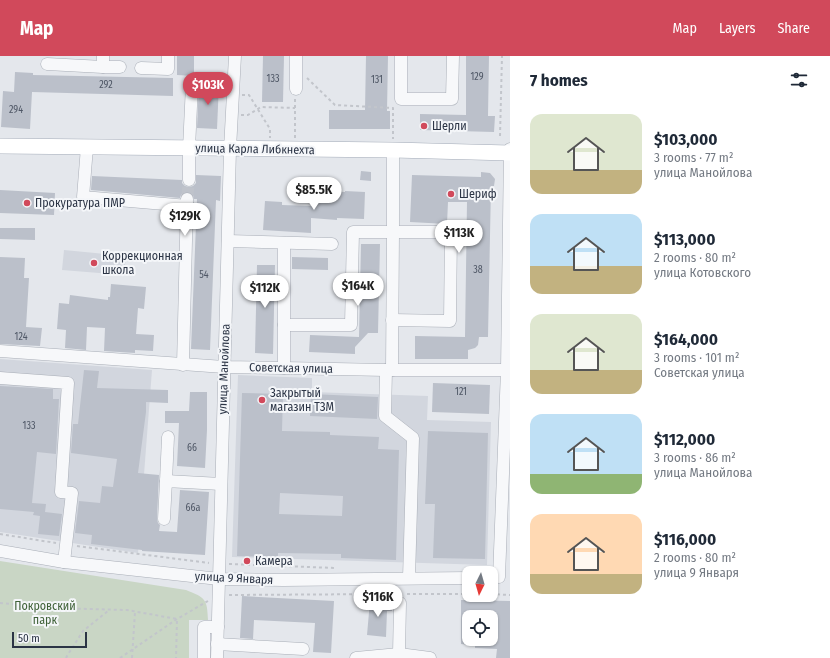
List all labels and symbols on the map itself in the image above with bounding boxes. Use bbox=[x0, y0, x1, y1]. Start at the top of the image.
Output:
house number: 129 bbox=[470, 71, 484, 83]
pin: $103K bbox=[180, 72, 236, 106]
house number: 133 bbox=[267, 73, 280, 85]
house number: 131 bbox=[371, 74, 383, 86]
house number: 292 bbox=[99, 79, 113, 91]
house number: 294 bbox=[9, 104, 23, 116]
place label: Шерли bbox=[432, 119, 467, 133]
marker: Шерли bbox=[419, 121, 429, 131]
street label: улица Карла Либкнехта bbox=[195, 141, 315, 157]
pin: $85.5K bbox=[281, 177, 347, 211]
place label: Шериф bbox=[459, 187, 497, 201]
marker: Шериф bbox=[446, 189, 456, 199]
place label: Прокуратура ПМР bbox=[35, 196, 125, 210]
marker: Прокуратура ПМР bbox=[22, 198, 32, 208]
pin: $129K bbox=[157, 203, 213, 237]
pin: $113K bbox=[431, 220, 487, 254]
place label: Коррекционная школа bbox=[102, 249, 183, 277]
marker: Коррекционная школа bbox=[89, 258, 99, 268]
house number: 38 bbox=[473, 264, 483, 276]
house number: 54 bbox=[199, 269, 209, 281]
pin: $164K bbox=[330, 273, 386, 307]
pin: $112K bbox=[237, 275, 293, 309]
street label: улица Манойлова bbox=[215, 323, 233, 415]
house number: 124 bbox=[15, 331, 28, 343]
street label: Советская улица bbox=[249, 360, 333, 376]
place label: Закрытый магазин ТЗМ bbox=[270, 386, 334, 414]
house number: 121 bbox=[455, 386, 467, 398]
marker: Закрытый магазин ТЗМ bbox=[257, 395, 267, 405]
house number: 133 bbox=[23, 420, 36, 432]
house number: 66 bbox=[187, 442, 197, 454]
house number: 66а bbox=[186, 502, 201, 514]
place label: Камера bbox=[255, 554, 293, 568]
marker: Камера bbox=[242, 556, 252, 566]
north arrow bbox=[462, 566, 498, 602]
street label: улица 9 Января bbox=[194, 569, 274, 587]
pin: $116K bbox=[350, 584, 406, 618]
park label: Покровский парк bbox=[14, 599, 76, 627]
scale bar bbox=[12, 630, 87, 649]

